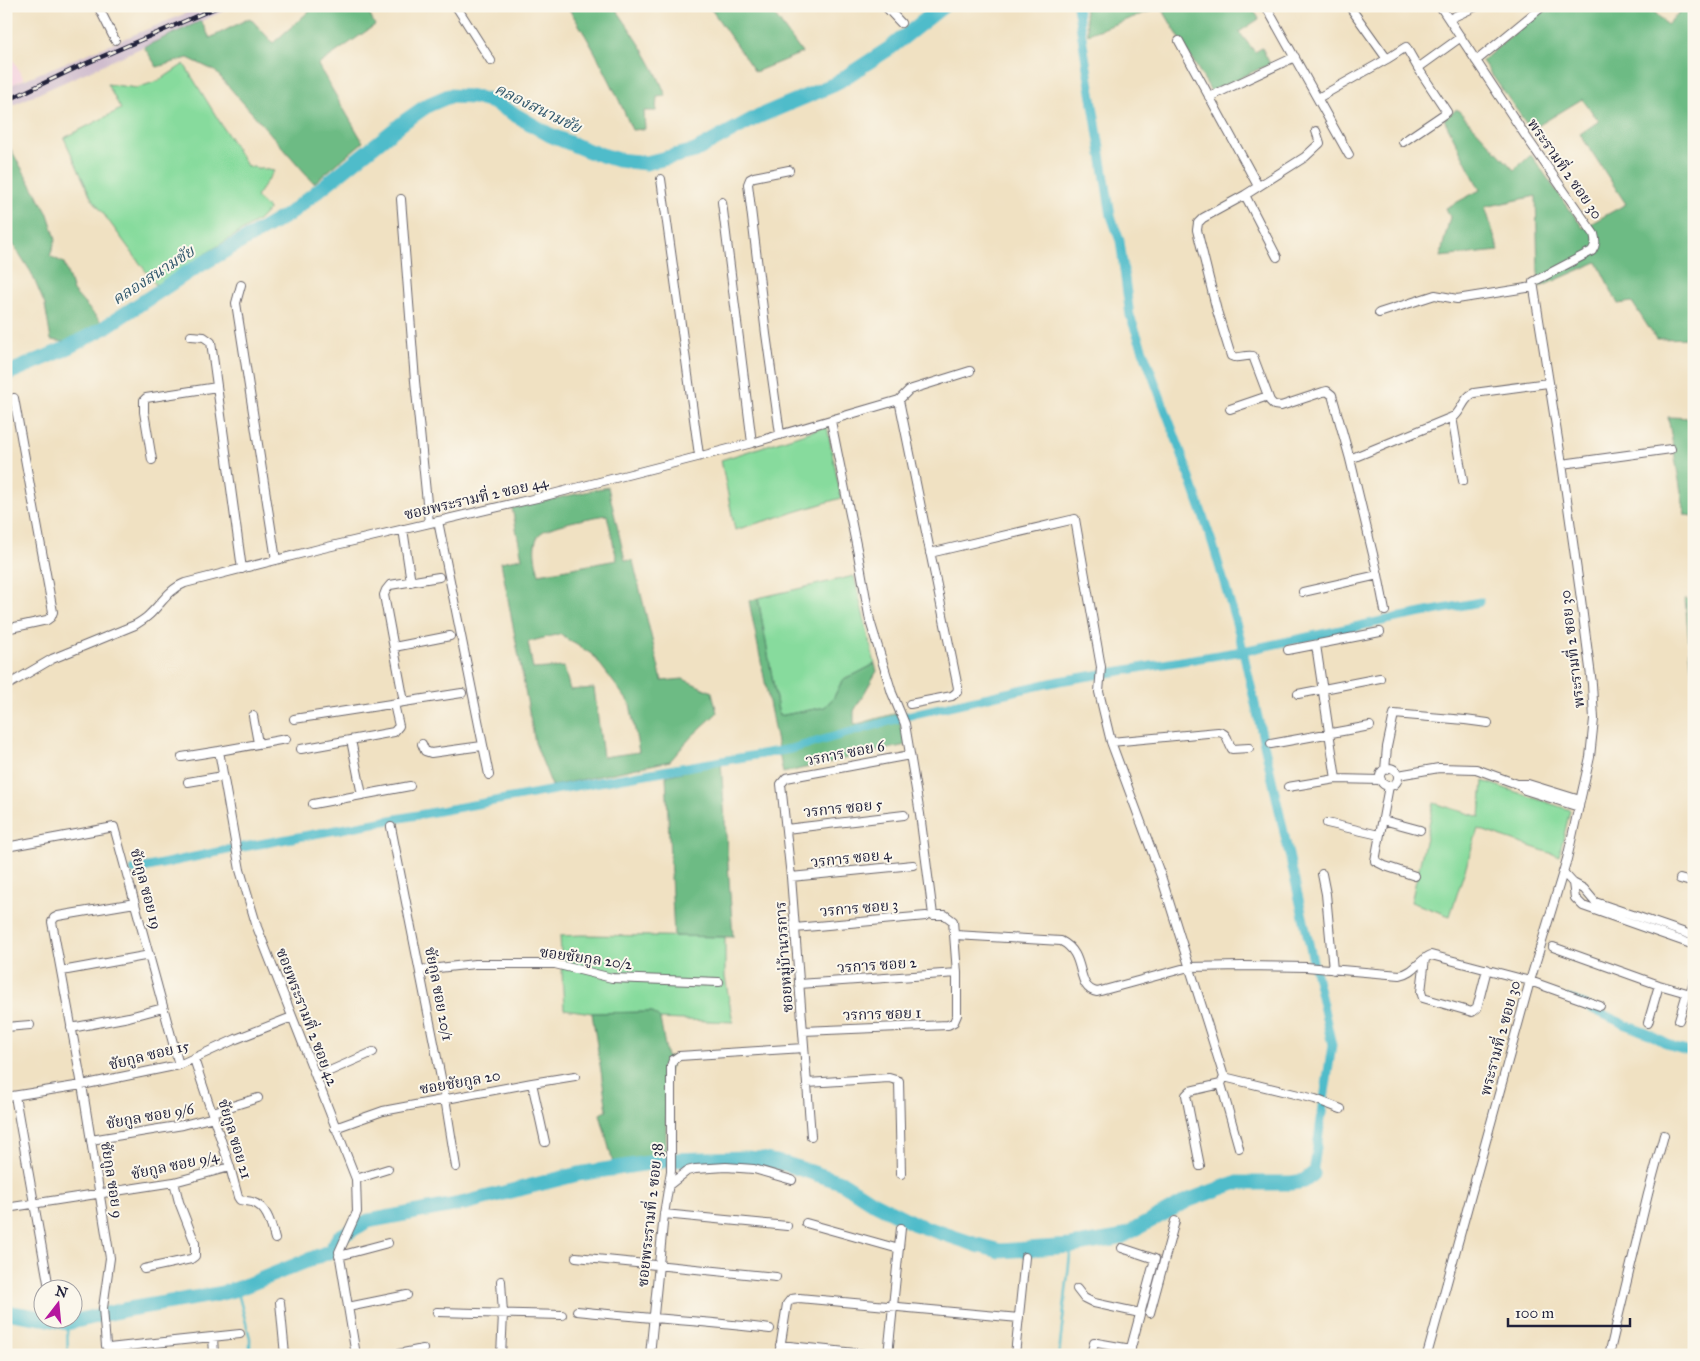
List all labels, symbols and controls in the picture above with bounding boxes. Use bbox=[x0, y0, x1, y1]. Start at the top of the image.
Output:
water label: คลองสนามชัย bbox=[492, 79, 586, 138]
street label: พระรามที่ 2 ซอย 30 bbox=[1524, 114, 1608, 223]
water label: คลองสนามชัย bbox=[108, 241, 199, 309]
street label: ซอยพระรามที่ 2 ซอย 44 bbox=[402, 471, 550, 523]
street label: พระรามที่ 2 ซอย 30 bbox=[1554, 589, 1588, 709]
street label: วรการ ซอย 6 bbox=[804, 736, 887, 769]
street label: วรการ ซอย 5 bbox=[803, 795, 883, 821]
street label: วรการ ซอย 4 bbox=[810, 845, 893, 871]
street label: ชัยกูล ซอย 19 bbox=[126, 847, 165, 932]
street label: วรการ ซอย 3 bbox=[819, 896, 899, 920]
street label: ซอยหมู่บ้านวรการ bbox=[771, 901, 798, 1013]
street label: ซอยชัยกูล 20/2 bbox=[538, 943, 634, 974]
street label: ซอยพระรามที่ 2 ซอย 42 bbox=[272, 945, 344, 1089]
street label: ชัยกูล ซอย 20/1 bbox=[420, 946, 457, 1043]
street label: วรการ ซอย 2 bbox=[837, 953, 918, 977]
street label: พระรามที่ 2 ซอย 30 bbox=[1474, 978, 1524, 1098]
street label: วรการ ซอย 1 bbox=[843, 1004, 922, 1024]
street label: ชัยกูล ซอย 15 bbox=[107, 1036, 191, 1075]
street label: ซอยชัยกูล 20 bbox=[418, 1066, 502, 1099]
street label: ชัยกูล ซอย 21 bbox=[213, 1097, 256, 1181]
street label: ชัยกูล ซอย 9/6 bbox=[105, 1099, 197, 1134]
street label: ชัยกูล ซอย 9 bbox=[96, 1141, 127, 1220]
street label: ซอยพระรามที่ 2 ซอย 38 bbox=[632, 1142, 667, 1288]
street label: ชัยกูล ซอย 9/4 bbox=[130, 1147, 221, 1184]
north arrow bbox=[32, 1278, 82, 1328]
text: N bbox=[53, 1282, 70, 1302]
scale bar bbox=[1508, 1296, 1630, 1328]
text: 100 m bbox=[1515, 1304, 1555, 1322]

